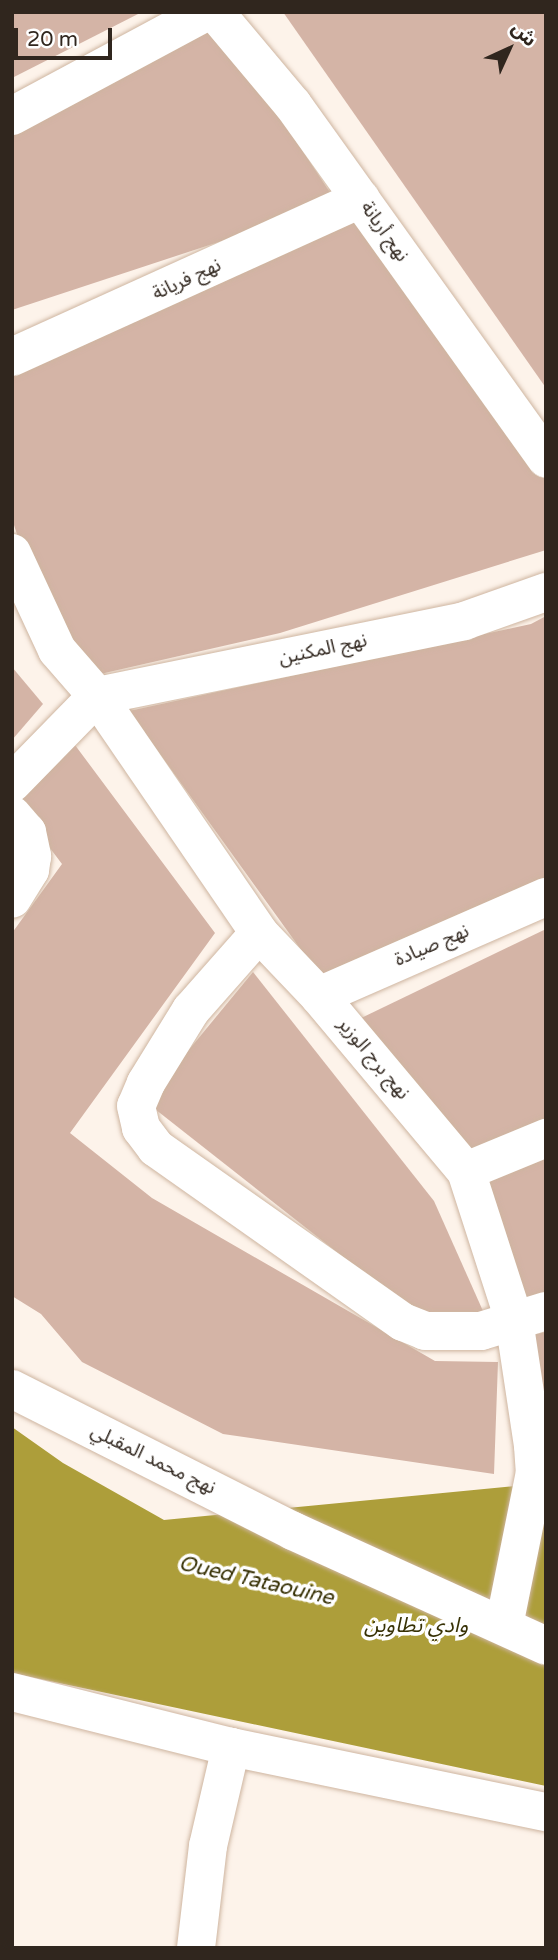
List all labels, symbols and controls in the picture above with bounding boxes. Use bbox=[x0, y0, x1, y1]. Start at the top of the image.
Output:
scale bar bbox=[18, 14, 116, 58]
north arrow bbox=[474, 14, 544, 84]
text: ش bbox=[507, 17, 541, 51]
text: 20 m bbox=[27, 27, 78, 52]
street label: نهج أريانة bbox=[355, 197, 413, 267]
street label: نهج فريانة bbox=[149, 254, 225, 306]
street label: نهج المكنين bbox=[277, 630, 369, 670]
street label: نهج صيادة bbox=[391, 920, 473, 972]
street label: نهج برج الوزير bbox=[332, 1013, 414, 1105]
street label: نهج محمد المقبلي bbox=[87, 1420, 219, 1500]
water label: Oued Tataouine bbox=[176, 1551, 336, 1611]
water label: وادي تطاوين bbox=[364, 1613, 468, 1639]

